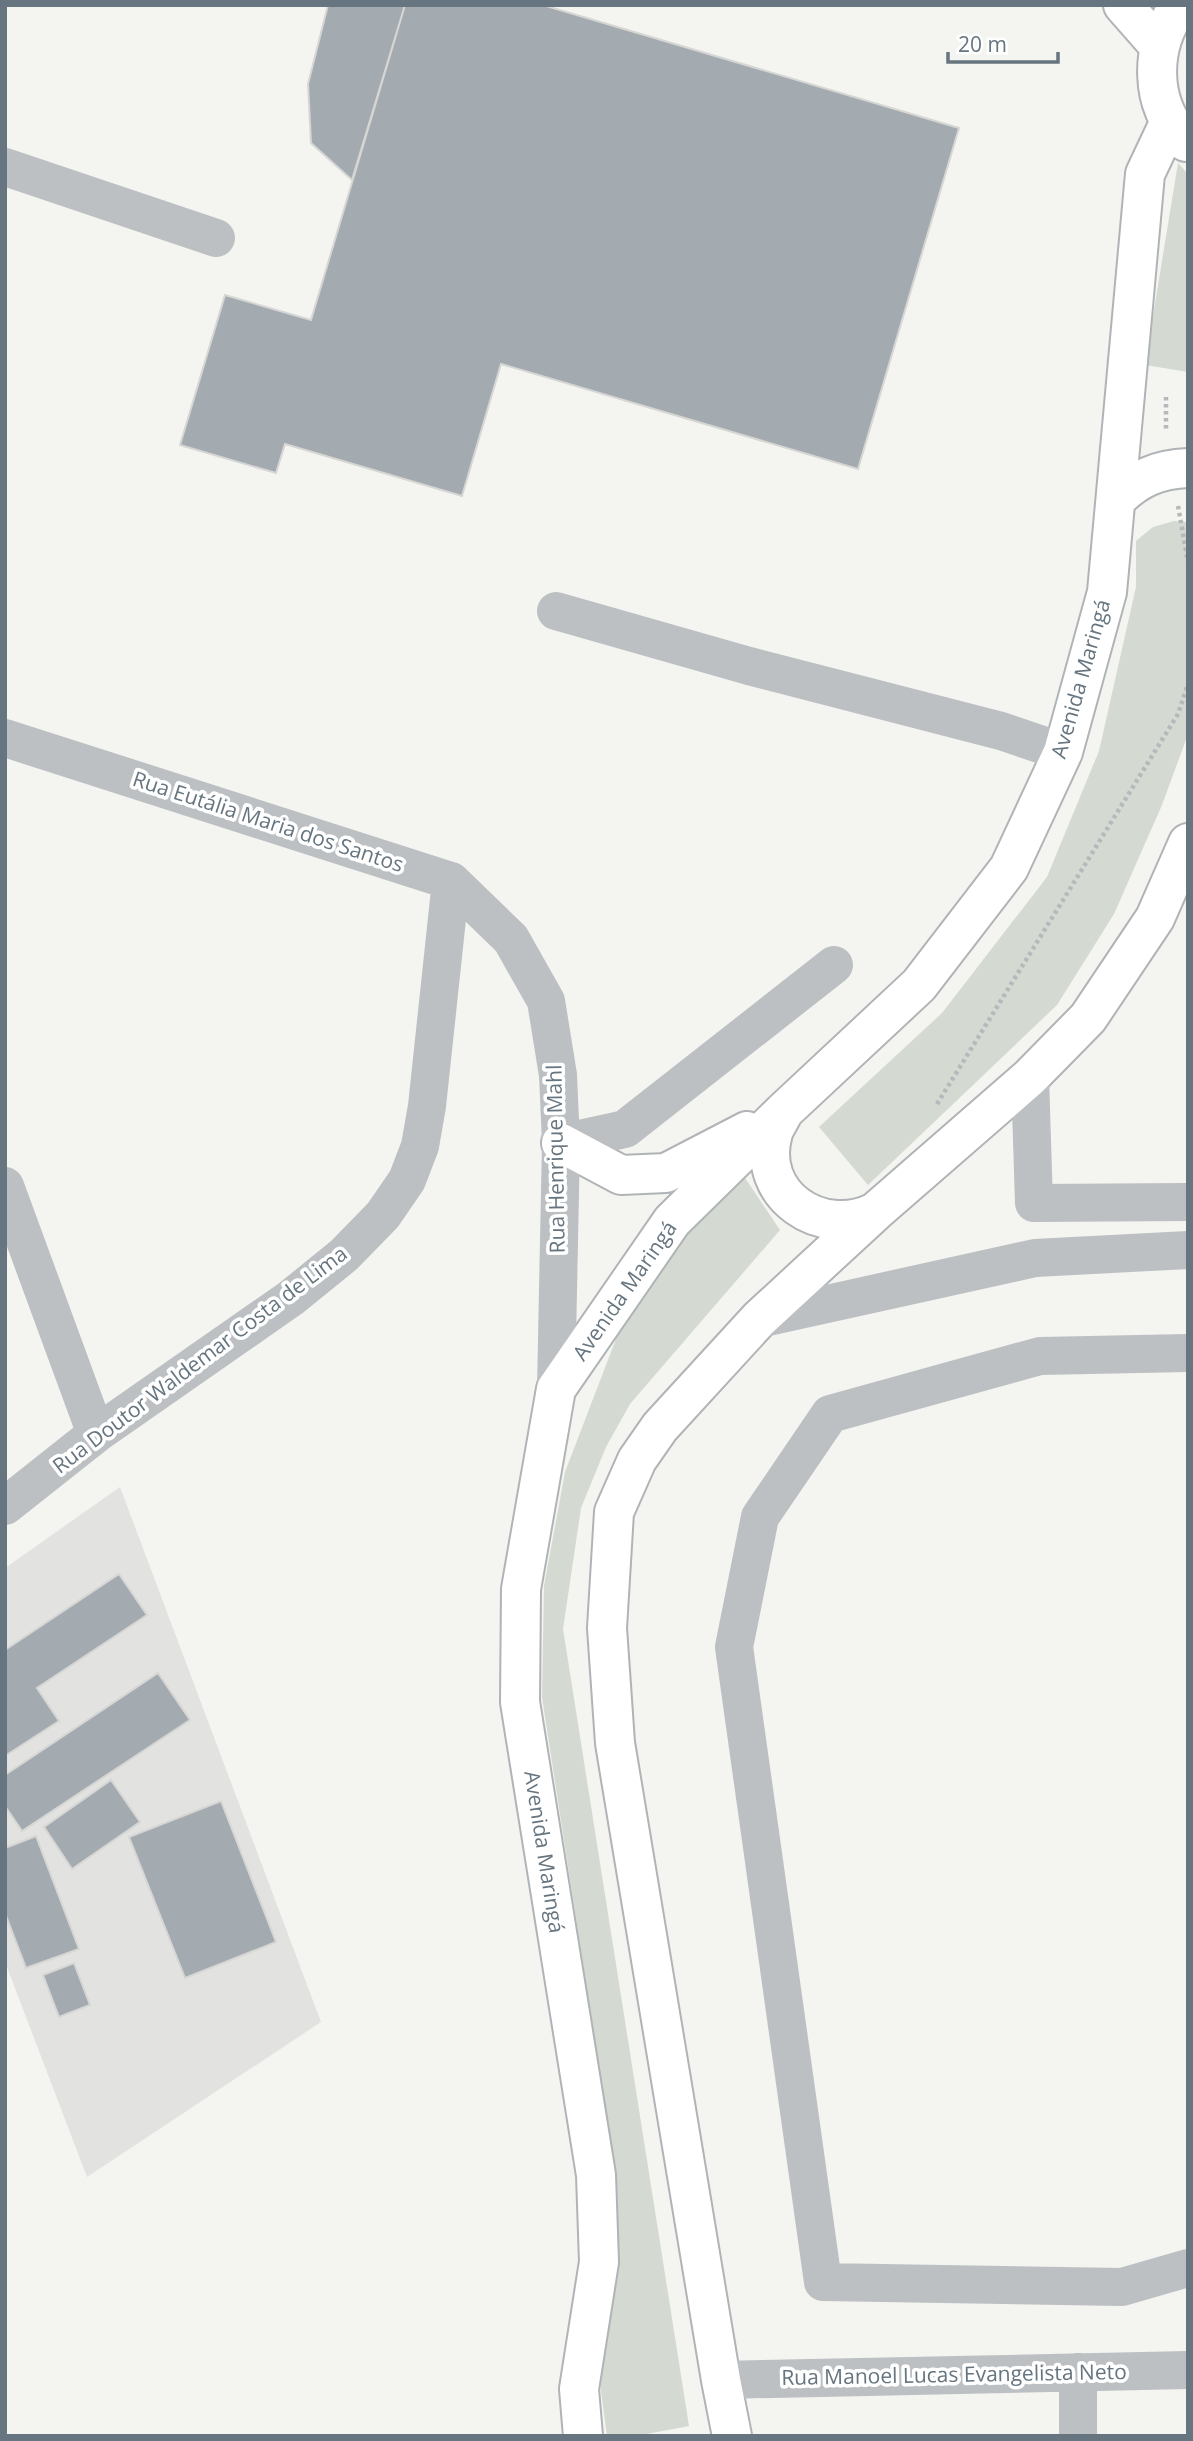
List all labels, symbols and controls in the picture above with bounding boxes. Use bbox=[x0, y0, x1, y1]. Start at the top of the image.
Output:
scale bar bbox=[948, 21, 1058, 65]
text: 20 m bbox=[958, 30, 1007, 58]
street label: Avenida Maringá bbox=[1044, 596, 1116, 761]
street label: Rua Eutália Maria dos Santos bbox=[129, 764, 407, 878]
street label: Rua Henrique Mahl bbox=[539, 1064, 571, 1254]
street label: Avenida Maringá bbox=[566, 1215, 683, 1366]
street label: Rua Doutor Waldemar Costa de Lima bbox=[46, 1239, 352, 1479]
street label: Avenida Maringá bbox=[518, 1769, 572, 1935]
street label: Rua Manoel Lucas Evangelista Neto bbox=[781, 2357, 1127, 2391]

